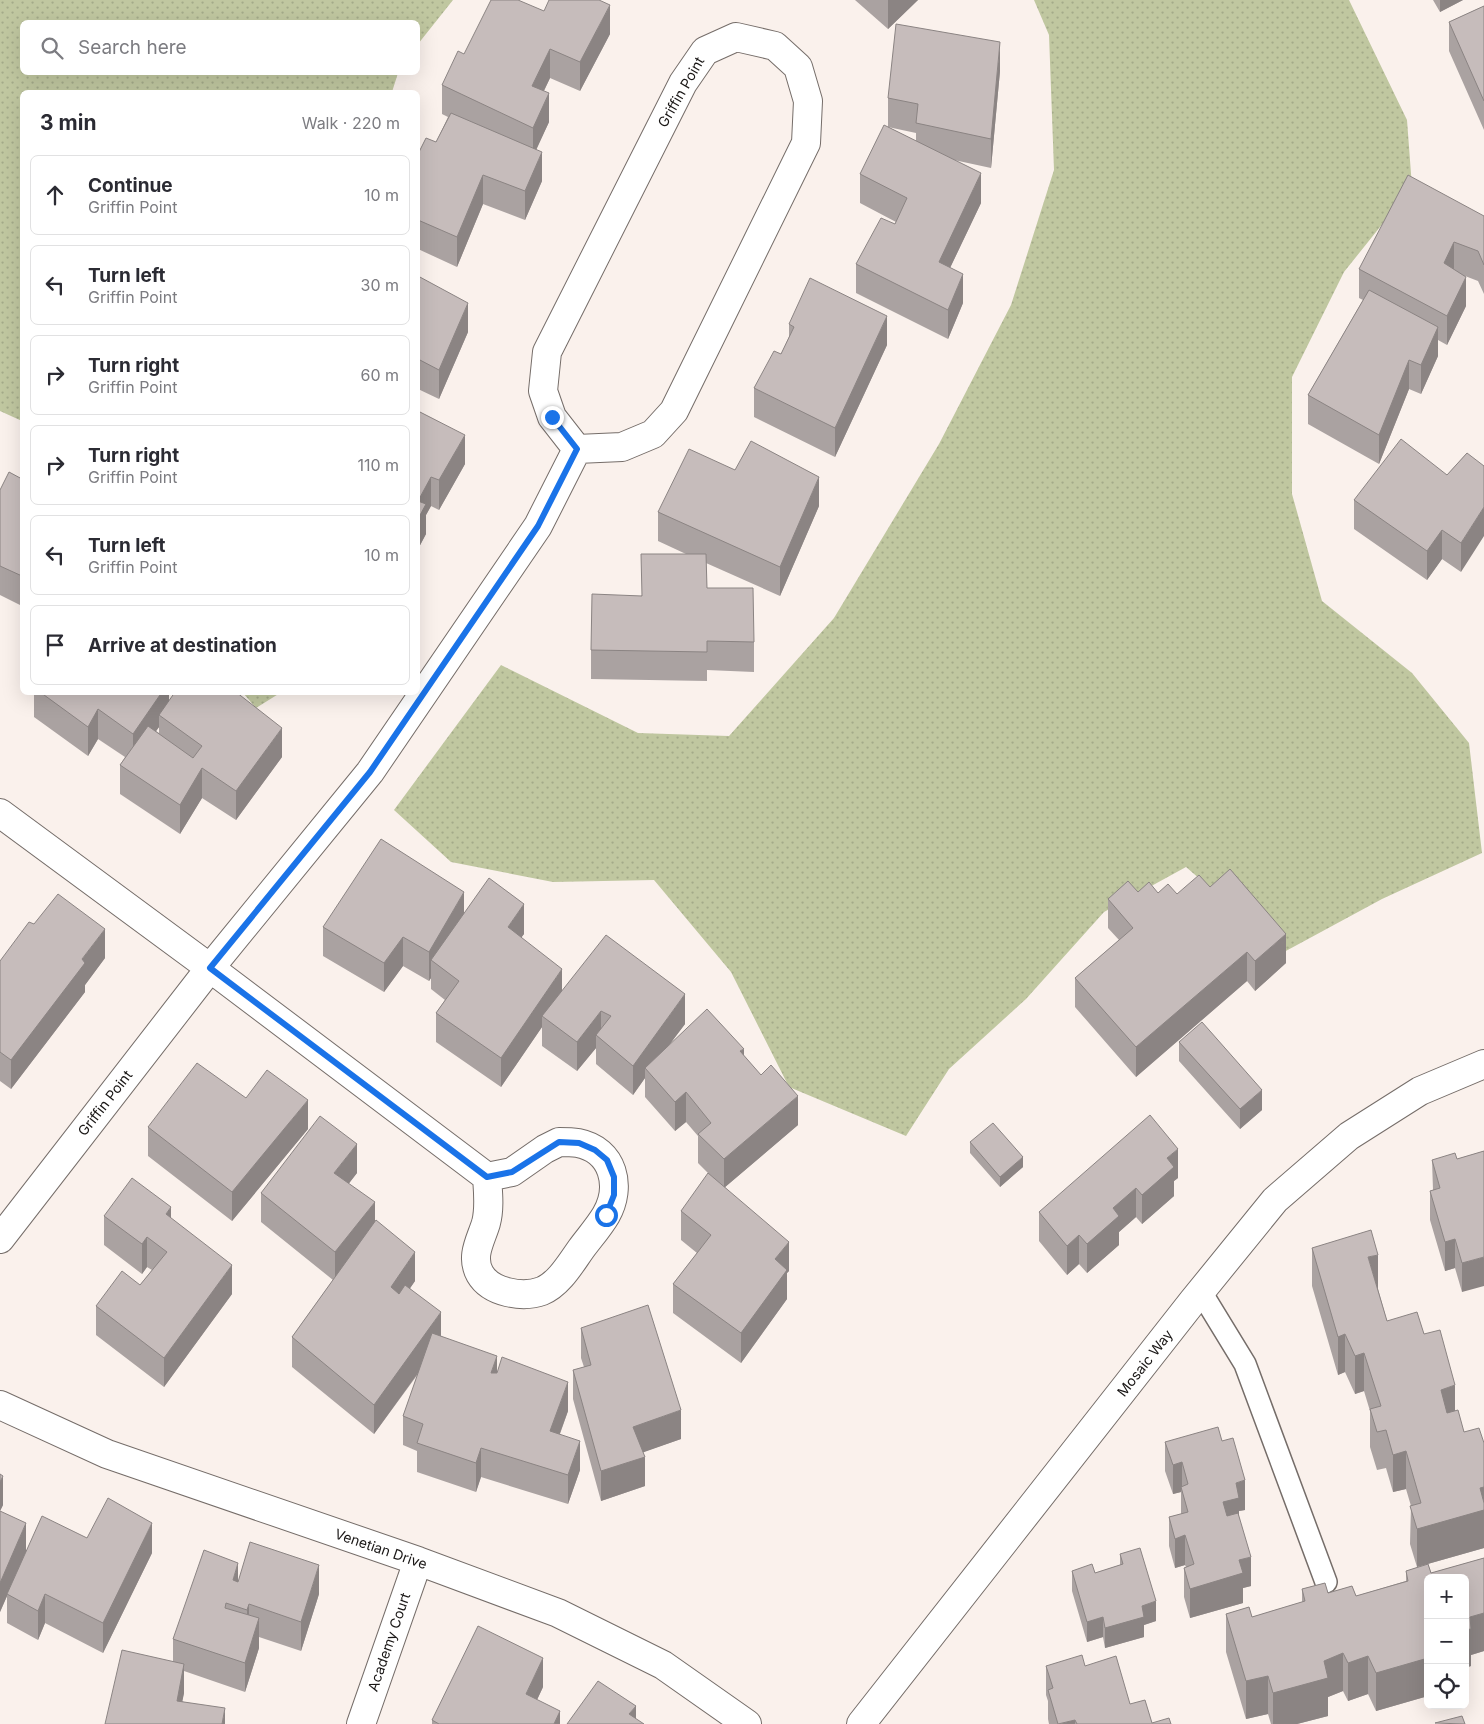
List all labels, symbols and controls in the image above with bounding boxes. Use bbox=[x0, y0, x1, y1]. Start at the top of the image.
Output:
search box bbox=[20, 20, 420, 75]
icon: search bbox=[38, 34, 66, 62]
text: Search here bbox=[78, 36, 187, 59]
street label: Griffin Point bbox=[654, 53, 708, 130]
text: 3 min bbox=[40, 110, 96, 135]
text: Walk · 220 m bbox=[302, 113, 400, 133]
text: Continue bbox=[88, 174, 173, 197]
icon: ahead bbox=[41, 181, 69, 209]
text: 10 m bbox=[364, 185, 399, 205]
text: Griffin Point bbox=[88, 197, 177, 217]
text: Turn left bbox=[88, 264, 166, 287]
icon: left bbox=[41, 271, 69, 299]
text: 30 m bbox=[361, 275, 399, 295]
text: Griffin Point bbox=[88, 287, 177, 307]
text: Turn right bbox=[88, 354, 179, 377]
icon: right bbox=[41, 361, 69, 389]
text: 60 m bbox=[360, 365, 399, 385]
text: Griffin Point bbox=[88, 377, 177, 397]
route end bbox=[541, 406, 564, 429]
text: Turn right bbox=[88, 444, 179, 467]
icon: right bbox=[41, 451, 69, 479]
text: 110 m bbox=[357, 455, 399, 475]
text: Griffin Point bbox=[88, 467, 177, 487]
text: Turn left bbox=[88, 534, 166, 557]
icon: left bbox=[41, 541, 69, 569]
text: 10 m bbox=[364, 545, 399, 565]
text: Griffin Point bbox=[88, 557, 177, 577]
icon: arrive bbox=[41, 631, 69, 659]
text: Arrive at destination bbox=[88, 634, 277, 657]
street label: Griffin Point bbox=[74, 1066, 136, 1139]
route start bbox=[595, 1204, 618, 1227]
street label: Mosaic Way bbox=[1113, 1326, 1176, 1400]
street label: Venetian Drive bbox=[333, 1525, 429, 1572]
map controls bbox=[1424, 1574, 1469, 1709]
button: + bbox=[1424, 1574, 1469, 1619]
street label: Academy Court bbox=[364, 1590, 414, 1693]
button: − bbox=[1424, 1619, 1469, 1664]
button: locate bbox=[1424, 1664, 1469, 1709]

